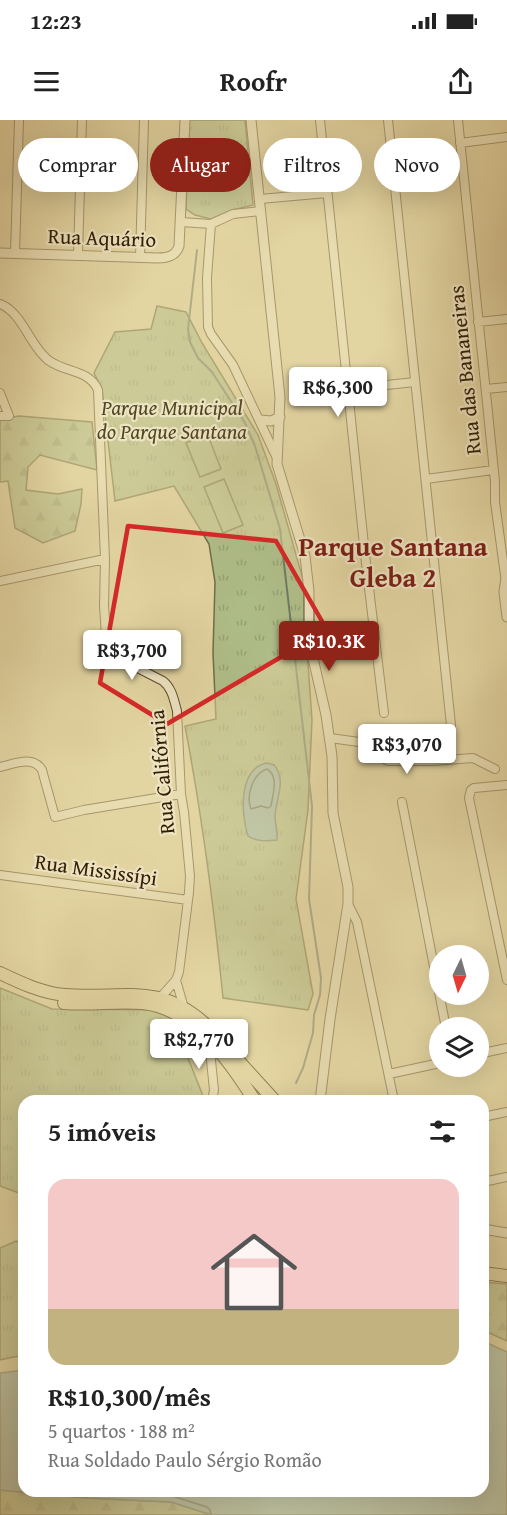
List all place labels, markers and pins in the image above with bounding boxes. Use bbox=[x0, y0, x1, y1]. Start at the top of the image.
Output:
pin: R$6,300 bbox=[283, 367, 393, 418]
pin: R$10.3K bbox=[274, 621, 384, 672]
pin: R$3,700 bbox=[77, 630, 187, 681]
pin: R$3,070 bbox=[352, 724, 462, 775]
pin: R$2,770 bbox=[144, 1019, 254, 1070]

